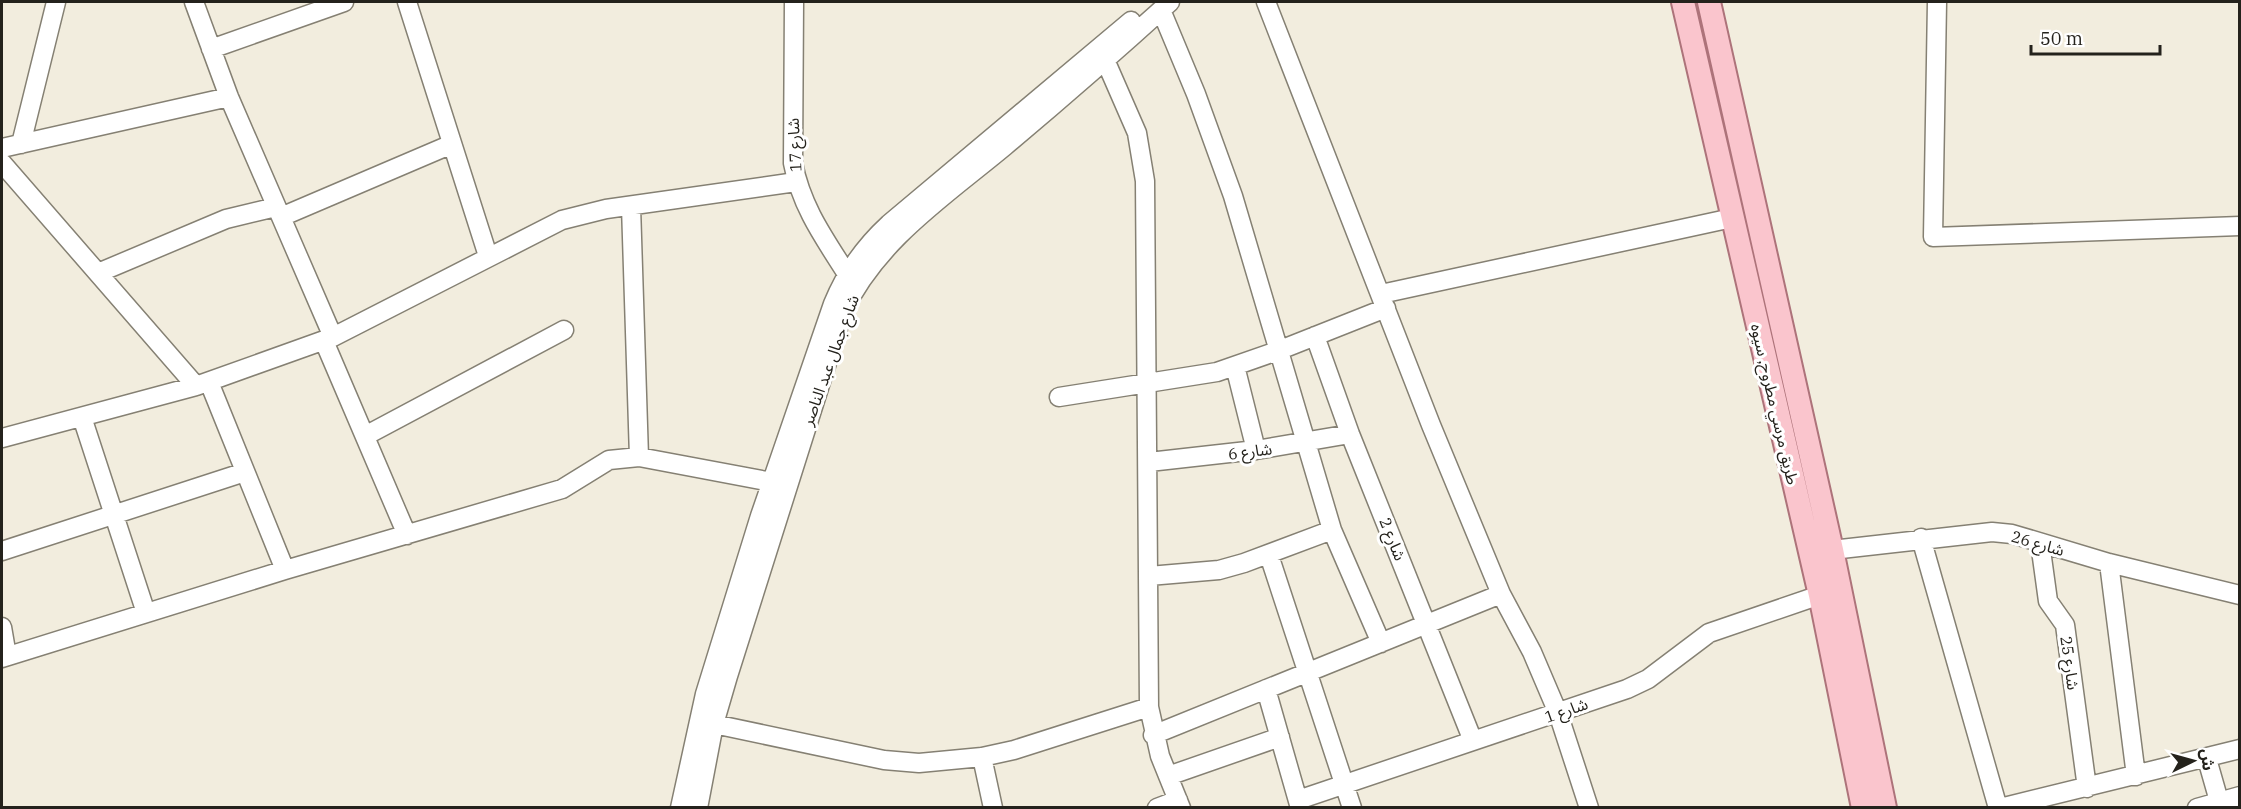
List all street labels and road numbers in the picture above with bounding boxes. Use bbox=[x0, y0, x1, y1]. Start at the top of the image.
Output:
street label: شارع 17 bbox=[783, 117, 808, 173]
street label: شارع جمال عبد الناصر bbox=[797, 292, 866, 430]
street label: طريق مرسي مطروح, سيوه bbox=[1744, 322, 1803, 487]
street label: شارع 6 bbox=[1227, 438, 1274, 467]
street label: شارع 2 bbox=[1373, 515, 1411, 565]
street label: شارع 26 bbox=[2008, 526, 2067, 563]
street label: شارع 25 bbox=[2053, 635, 2084, 692]
street label: شارع 1 bbox=[1542, 693, 1591, 730]

